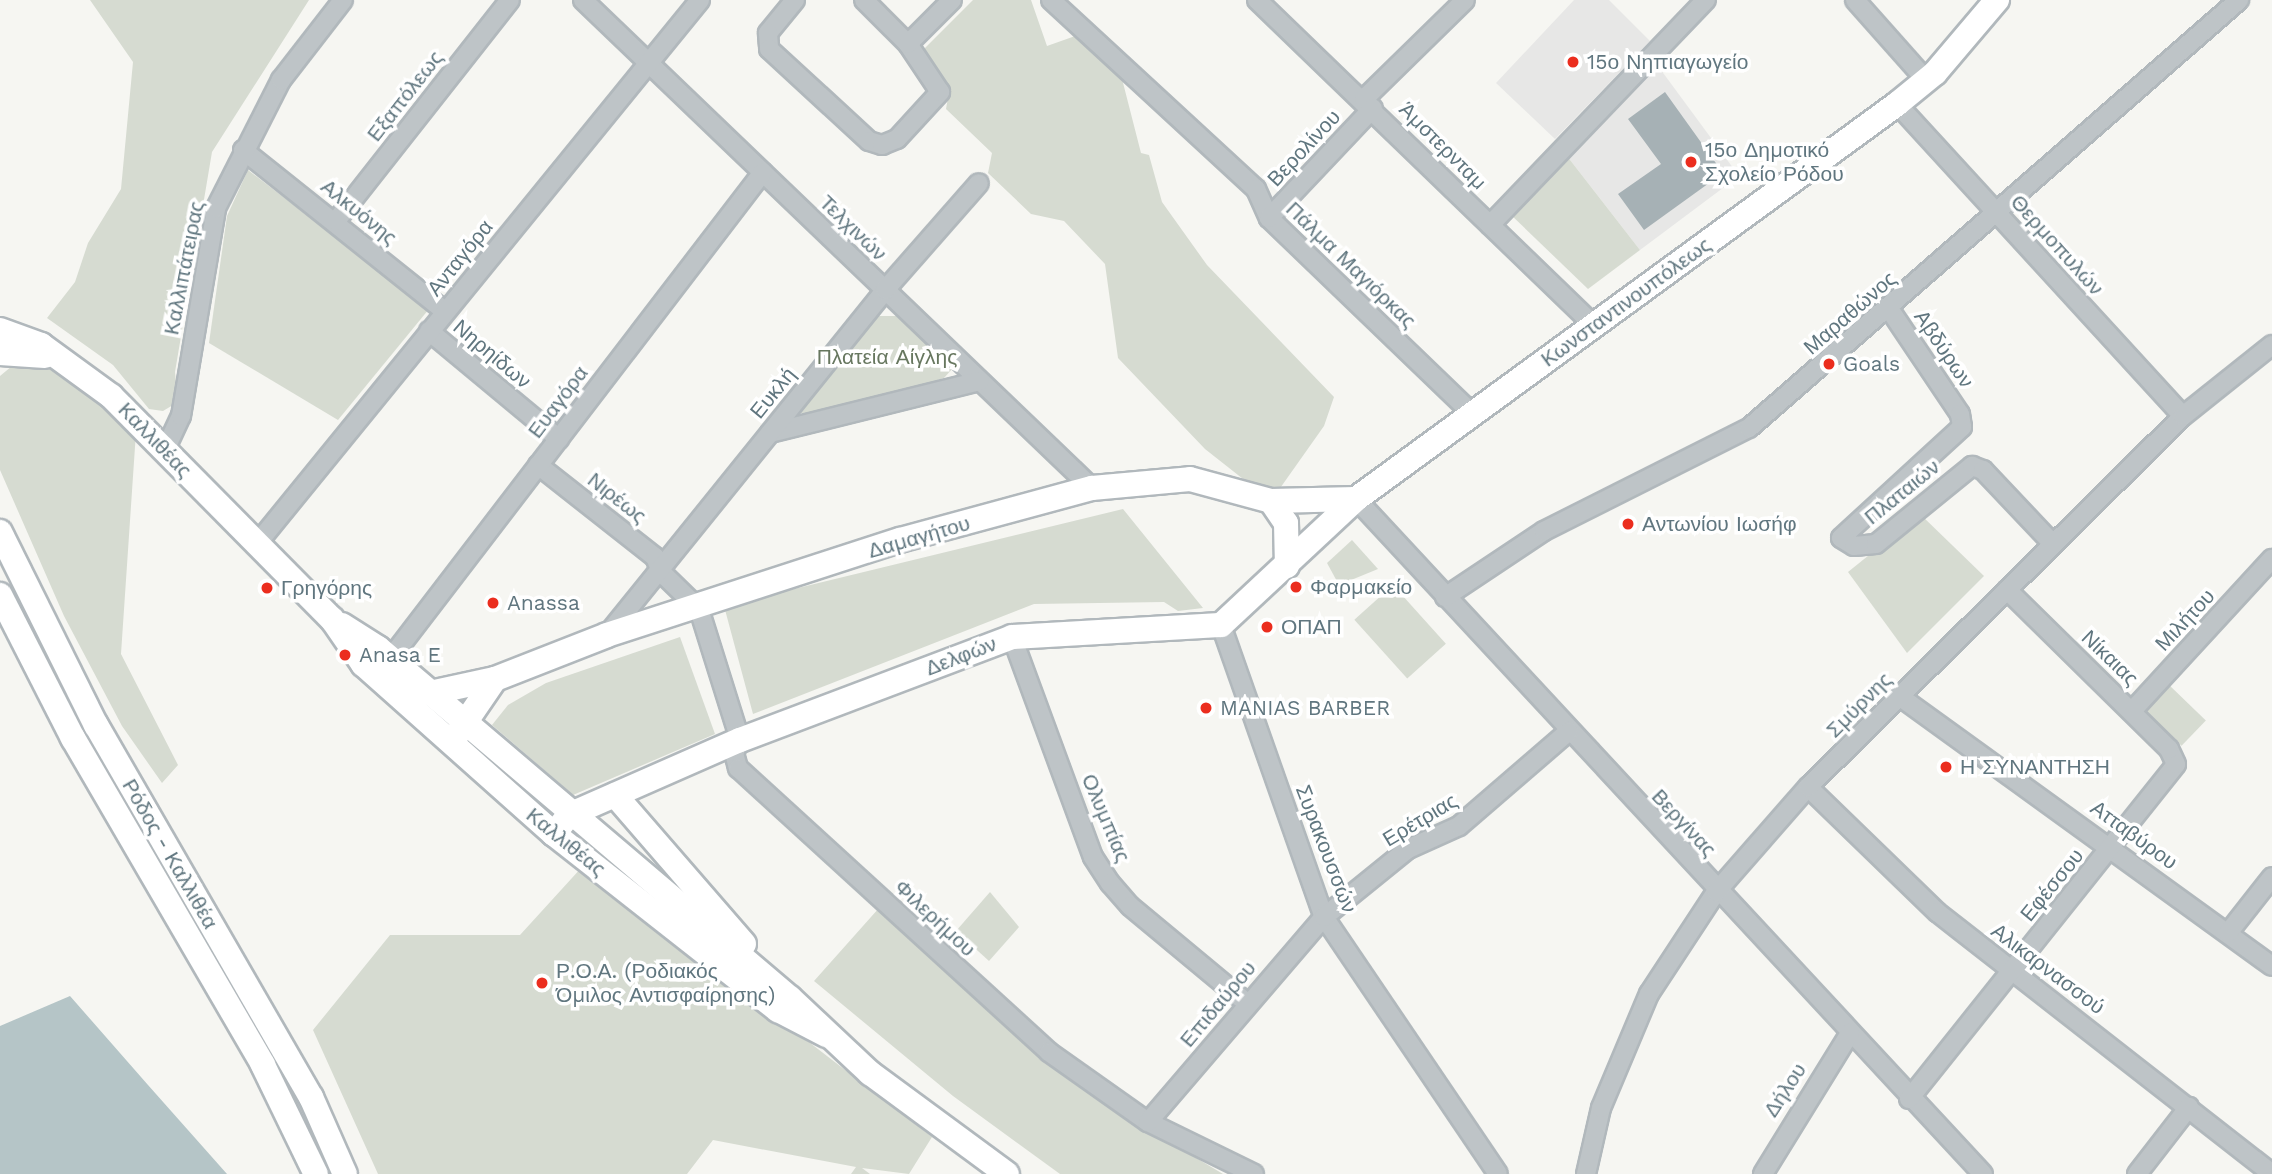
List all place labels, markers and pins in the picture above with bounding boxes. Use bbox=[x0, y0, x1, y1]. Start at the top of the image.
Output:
place label: 15ο Νηπιαγωγείο bbox=[1587, 49, 1748, 75]
marker: 15ο Νηπιαγωγείο bbox=[1565, 54, 1581, 70]
place label: 15ο Δημοτικό Σχολείο Ρόδου bbox=[1705, 137, 1844, 187]
marker: 15ο Δημοτικό Σχολείο Ρόδου bbox=[1683, 154, 1699, 170]
place label: Goals bbox=[1843, 351, 1900, 377]
marker: Goals bbox=[1821, 356, 1837, 372]
place label: Αντωνίου Ιωσήφ bbox=[1642, 511, 1796, 537]
marker: Αντωνίου Ιωσήφ bbox=[1620, 516, 1636, 532]
place label: Φαρμακείο bbox=[1310, 574, 1412, 600]
place label: Γρηγόρης bbox=[281, 575, 372, 601]
marker: Φαρμακείο bbox=[1288, 579, 1304, 595]
marker: Γρηγόρης bbox=[259, 580, 275, 596]
place label: Anassa bbox=[507, 590, 580, 616]
marker: Anassa bbox=[485, 595, 501, 611]
place label: ΟΠΑΠ bbox=[1281, 614, 1342, 640]
marker: ΟΠΑΠ bbox=[1259, 619, 1275, 635]
place label: Anasa E bbox=[359, 642, 441, 668]
marker: Anasa E bbox=[337, 647, 353, 663]
place label: MANIAS BARBER bbox=[1220, 695, 1390, 721]
marker: MANIAS BARBER bbox=[1198, 700, 1214, 716]
place label: Η ΣΥΝΑΝΤΗΣΗ bbox=[1960, 754, 2110, 780]
marker: Η ΣΥΝΑΝΤΗΣΗ bbox=[1938, 759, 1954, 775]
place label: Ρ.Ο.Α. (Ροδιακός Όμιλος Αντισφαίρησης) bbox=[556, 958, 775, 1008]
marker: Ρ.Ο.Α. (Ροδιακός Όμιλος Αντισφαίρησης) bbox=[534, 975, 550, 991]

